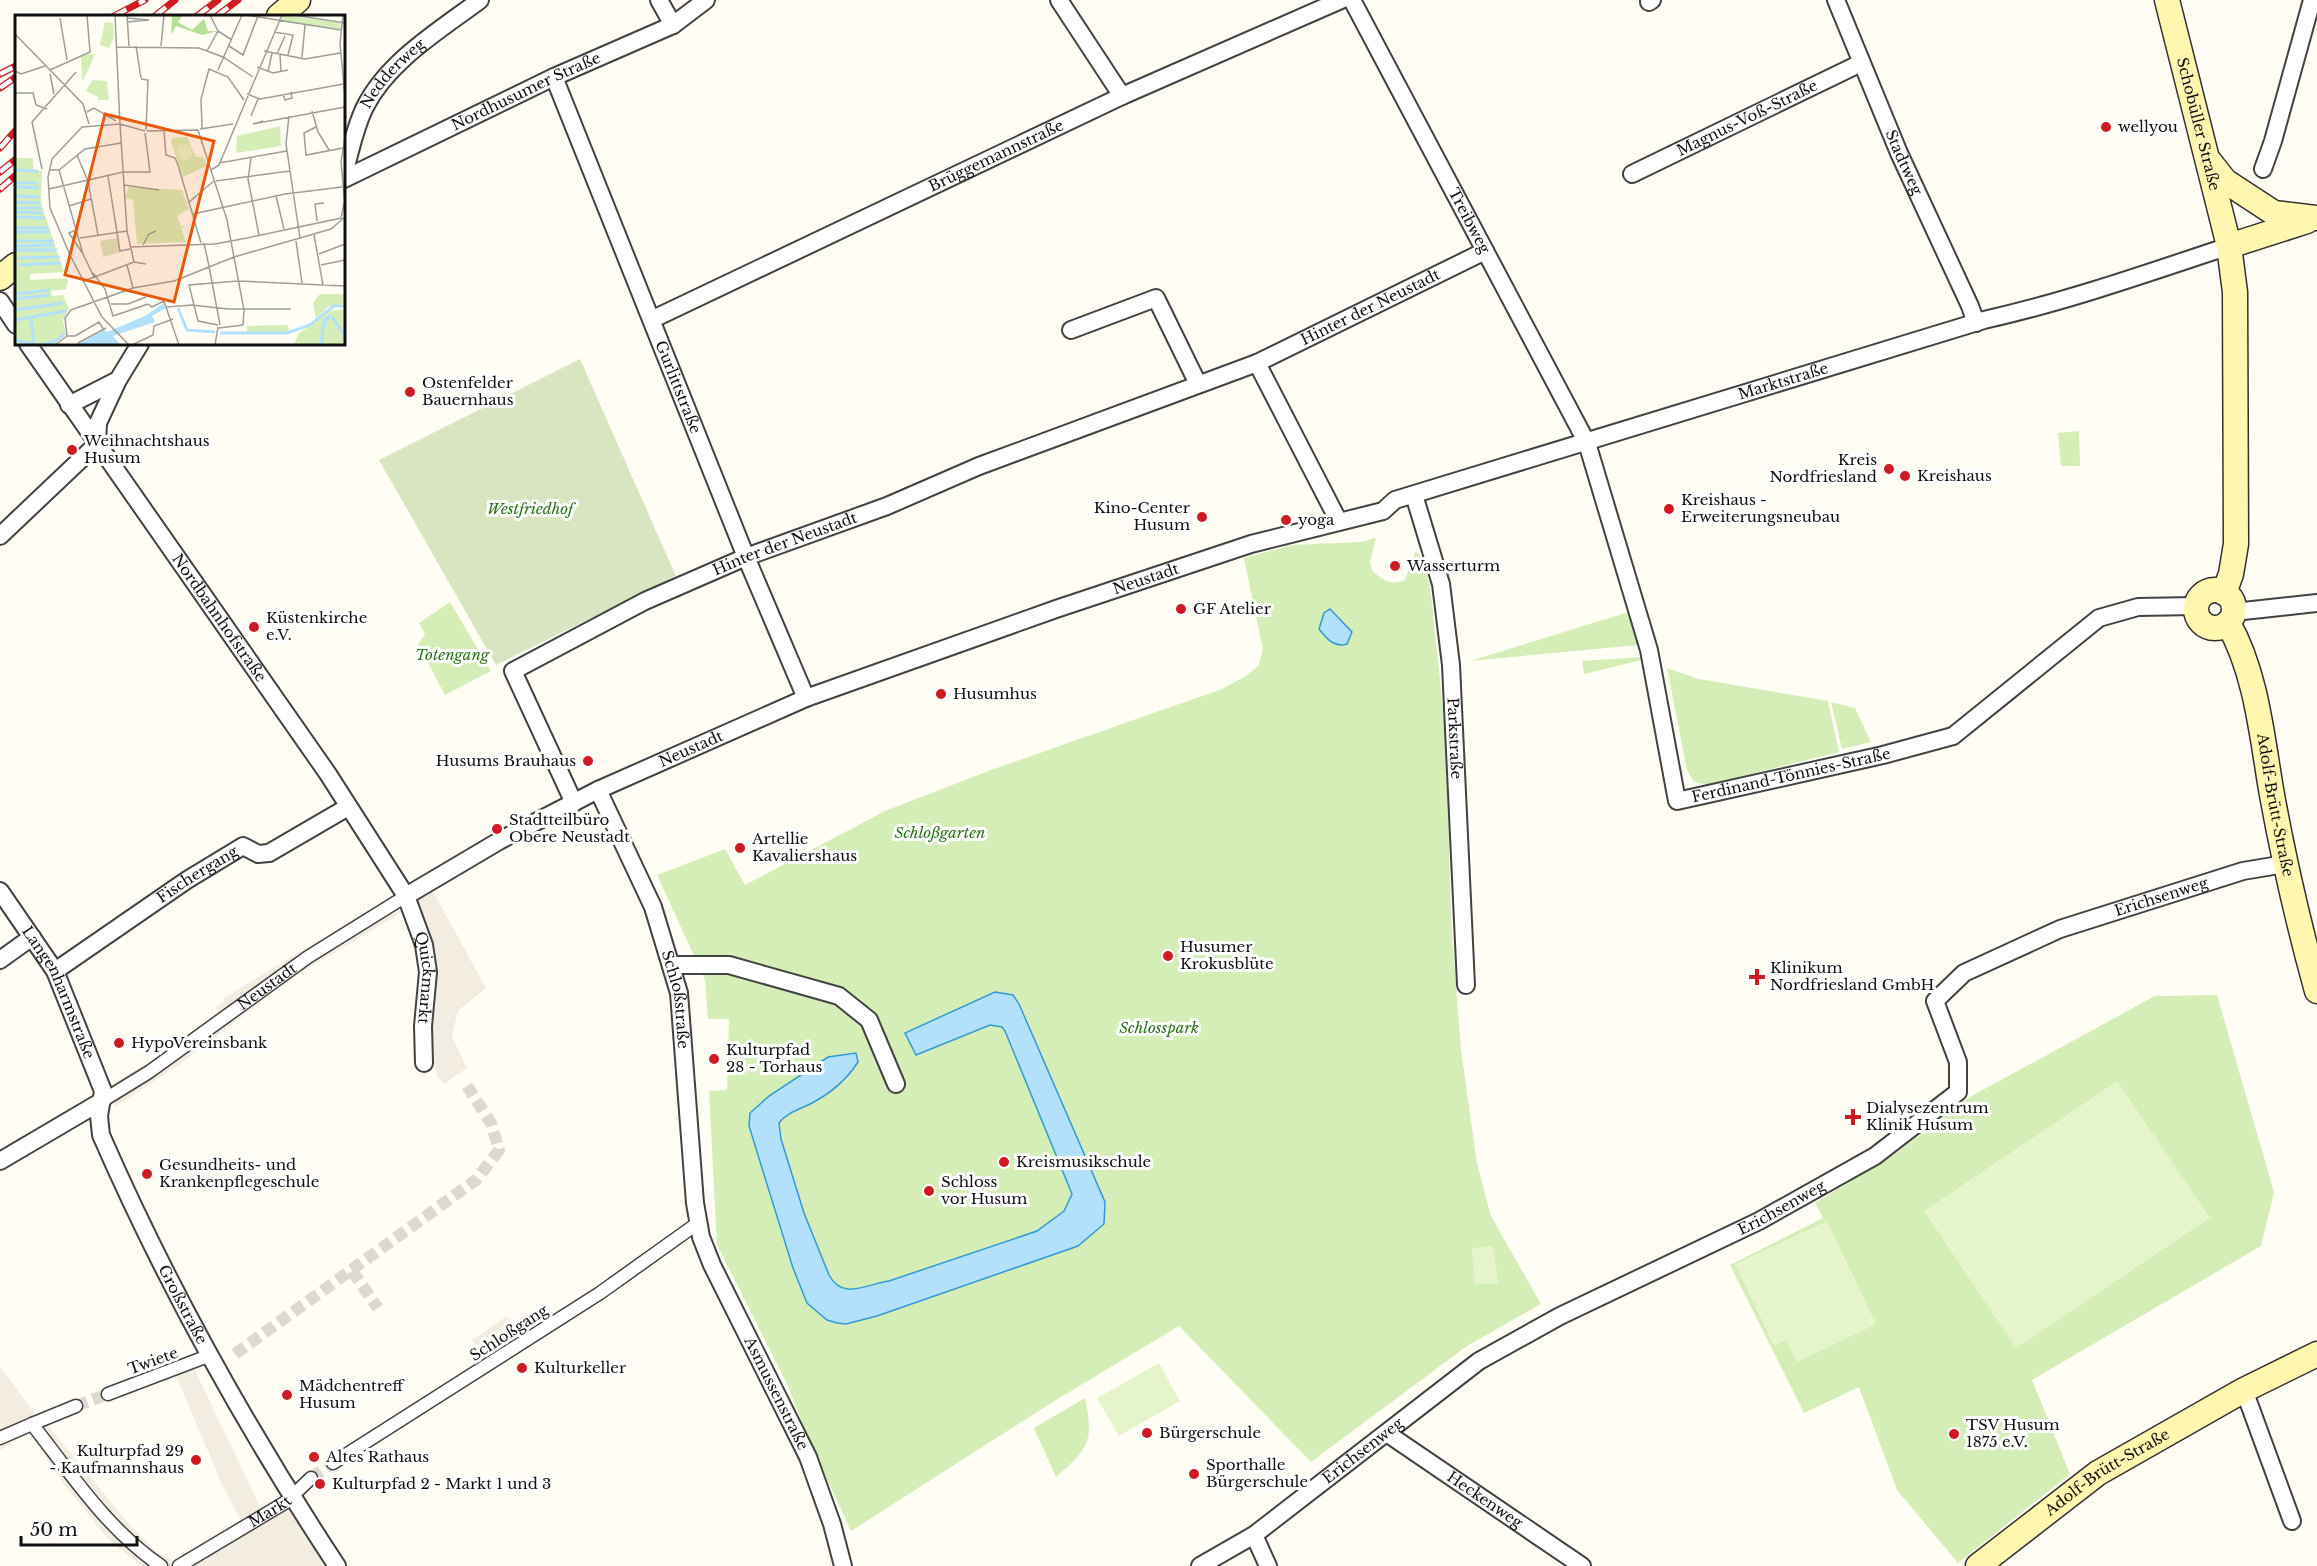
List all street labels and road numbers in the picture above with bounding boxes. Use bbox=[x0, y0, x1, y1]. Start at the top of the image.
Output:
street label: Nedderweg bbox=[356, 34, 429, 112]
street label: Nordhusumer Straße bbox=[448, 48, 603, 134]
street label: Schobüller Straße bbox=[2173, 55, 2225, 193]
street label: Magnus-Voß-Straße bbox=[1673, 76, 1821, 160]
street label: Brüggemannstraße bbox=[925, 115, 1067, 196]
street label: Stadtweg bbox=[1881, 127, 1928, 199]
street label: Treibweg bbox=[1444, 185, 1495, 257]
street label: Hinter der Neustadt bbox=[1297, 264, 1443, 349]
street label: Gurlittstraße bbox=[651, 338, 706, 436]
street label: Marktstraße bbox=[1736, 358, 1831, 404]
street label: Hinter der Neustadt bbox=[709, 508, 860, 579]
street label: Nordbahnhofstraße bbox=[168, 550, 271, 685]
street label: Neustadt bbox=[1110, 559, 1182, 598]
street label: Parkstraße bbox=[1444, 697, 1466, 780]
street label: Neustadt bbox=[656, 726, 726, 771]
street label: Adolf-Brütt-Straße bbox=[2253, 731, 2298, 879]
street label: Ferdinand-Tönnies-Straße bbox=[1690, 743, 1893, 806]
street label: Fischergang bbox=[153, 841, 242, 907]
street label: Erichsenweg bbox=[2112, 872, 2211, 920]
street label: Langenharmstraße bbox=[18, 922, 99, 1062]
street label: Quickmarkt bbox=[411, 928, 438, 1025]
street label: Schloßstraße bbox=[658, 948, 693, 1049]
street label: Neustadt bbox=[234, 958, 300, 1014]
street label: Erichsenweg bbox=[1734, 1175, 1829, 1239]
street label: Großstraße bbox=[155, 1262, 212, 1347]
street label: Schloßgang bbox=[466, 1300, 552, 1365]
street label: Asmussenstraße bbox=[740, 1333, 813, 1453]
street label: Twiete bbox=[125, 1343, 180, 1378]
street label: Erichsenweg bbox=[1318, 1413, 1408, 1488]
street label: Adolf-Brütt-Straße bbox=[2040, 1424, 2173, 1520]
street label: Heckenweg bbox=[1443, 1467, 1527, 1532]
street label: Markt bbox=[245, 1491, 296, 1531]

